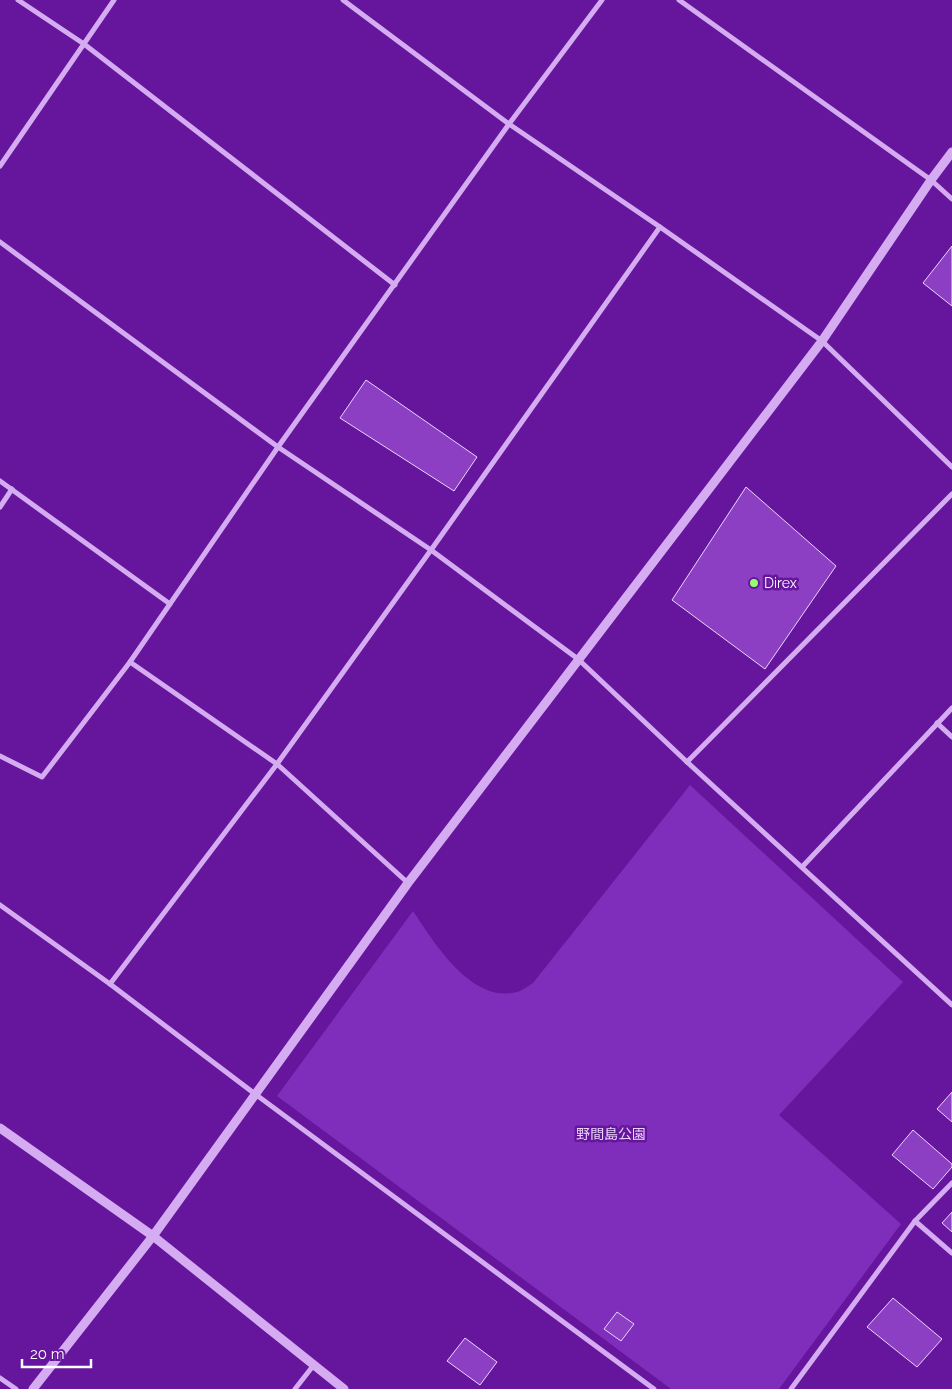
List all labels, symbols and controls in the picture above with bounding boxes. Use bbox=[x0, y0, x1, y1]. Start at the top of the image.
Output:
place label: Direx bbox=[764, 575, 797, 591]
marker: Direx bbox=[748, 577, 760, 589]
park label: 野間島公園 bbox=[576, 1126, 646, 1142]
scale bar bbox=[22, 1336, 91, 1368]
text: 20 m bbox=[30, 1345, 65, 1363]

